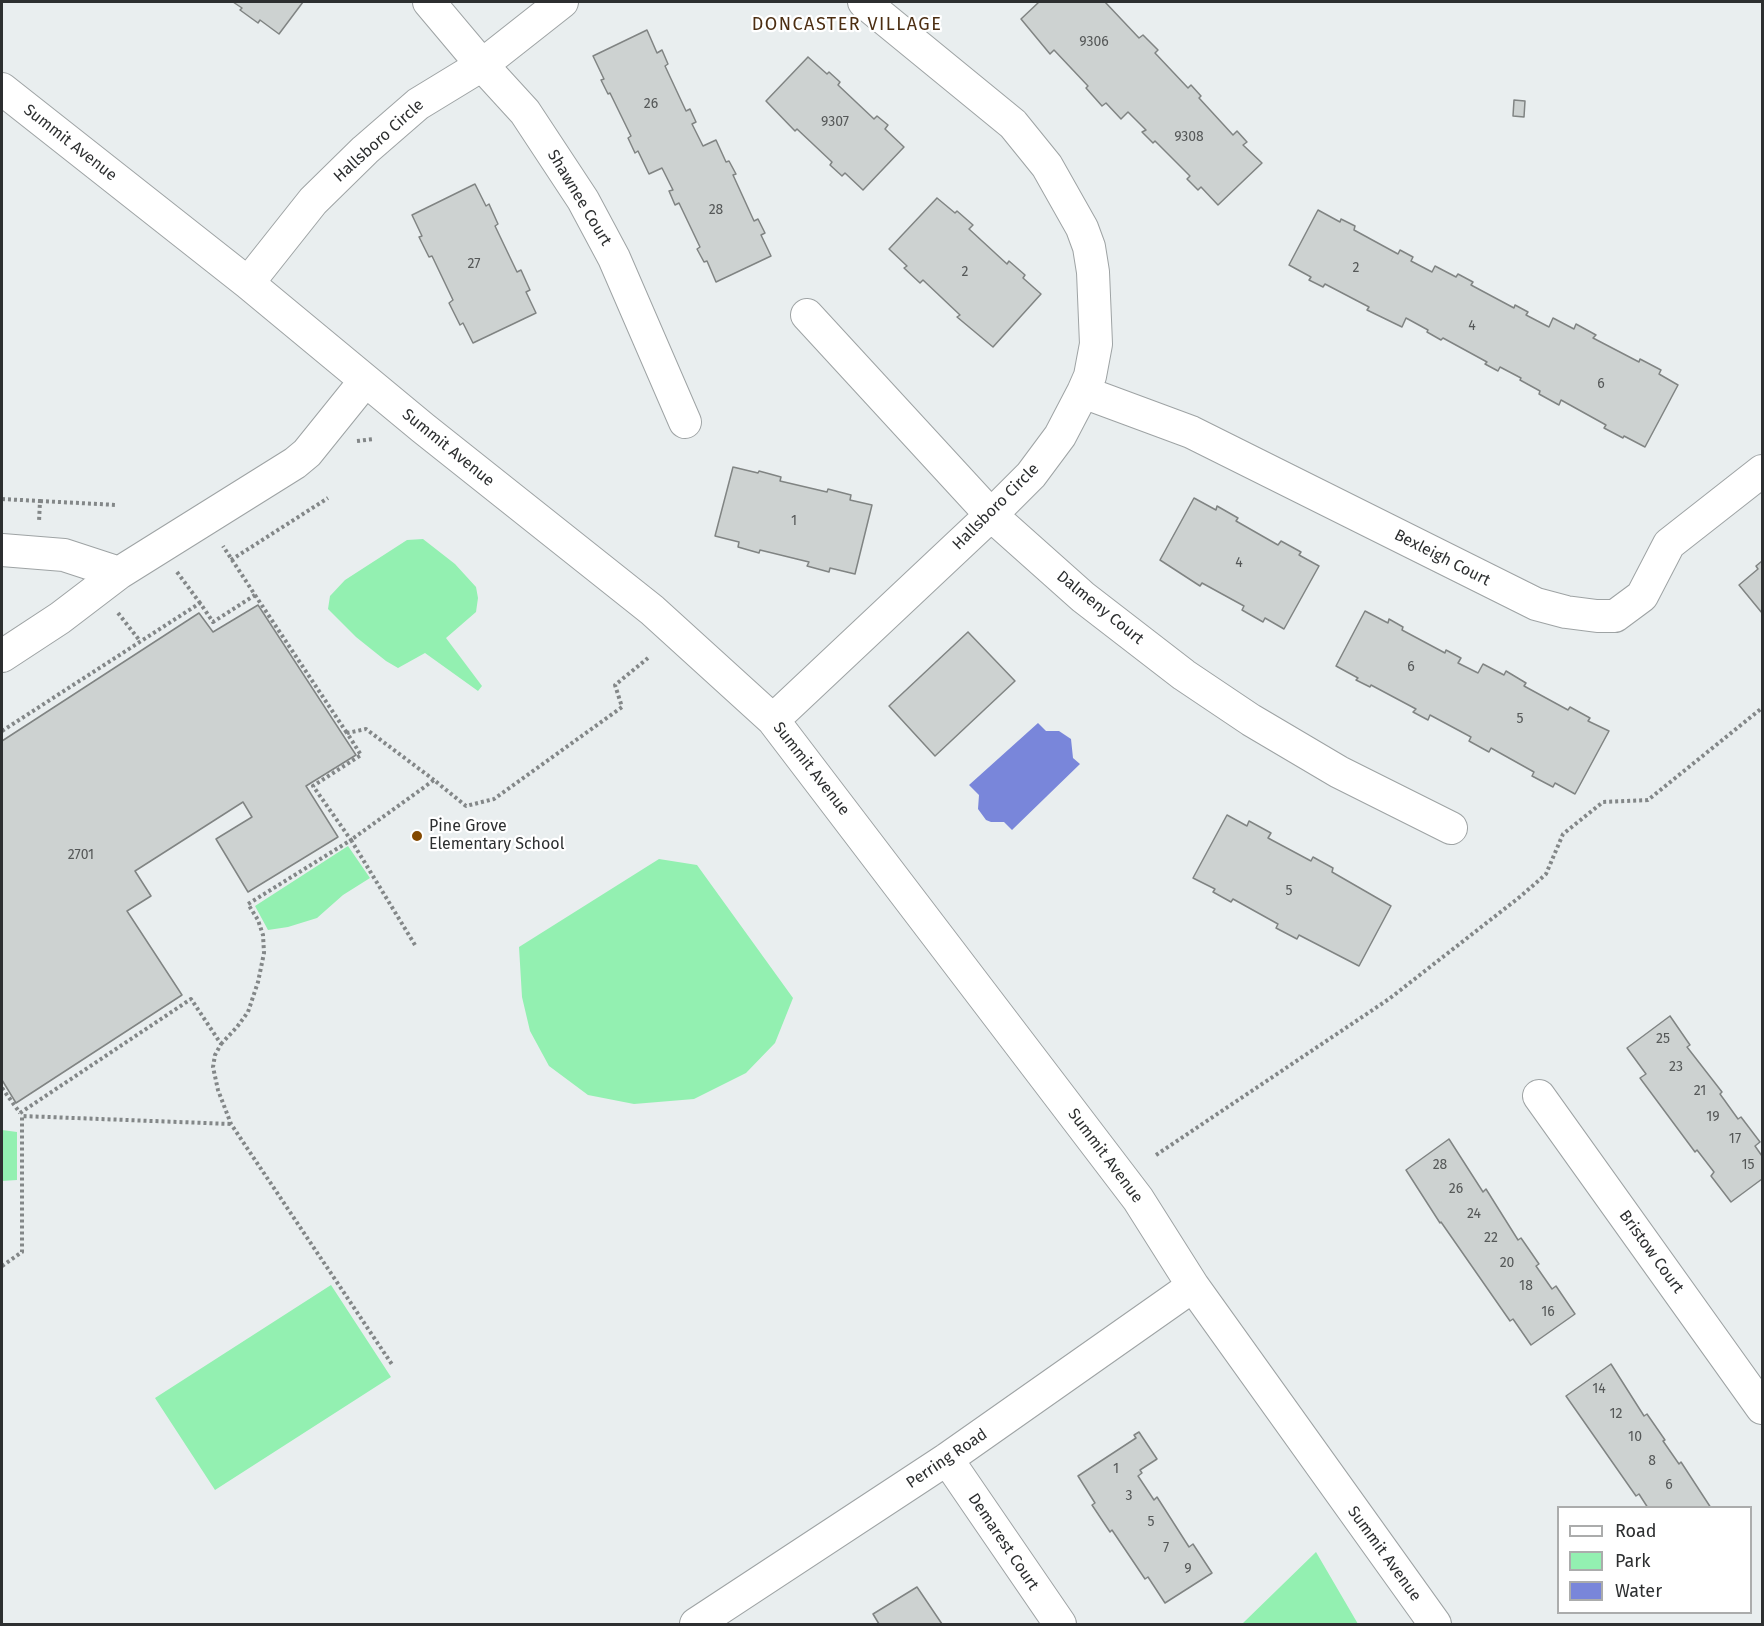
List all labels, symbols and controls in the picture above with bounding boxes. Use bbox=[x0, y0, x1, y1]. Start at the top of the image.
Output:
district label: DONCASTER VILLAGE bbox=[752, 14, 942, 36]
house number: 9306 bbox=[1079, 34, 1109, 50]
street label: Hallsboro Circle bbox=[330, 96, 428, 186]
house number: 26 bbox=[644, 96, 658, 112]
street label: Summit Avenue bbox=[20, 101, 120, 185]
house number: 9307 bbox=[821, 114, 849, 130]
house number: 9308 bbox=[1174, 129, 1204, 145]
street label: Shawnee Court bbox=[543, 147, 615, 249]
house number: 28 bbox=[709, 202, 723, 218]
house number: 27 bbox=[467, 256, 481, 272]
house number: 2 bbox=[1353, 260, 1359, 276]
house number: 2 bbox=[962, 264, 968, 280]
house number: 4 bbox=[1468, 318, 1476, 334]
house number: 6 bbox=[1597, 376, 1605, 392]
street label: Summit Avenue bbox=[398, 405, 498, 491]
street label: Hallsboro Circle bbox=[949, 460, 1043, 554]
house number: 1 bbox=[791, 513, 797, 529]
street label: Bexleigh Court bbox=[1391, 526, 1493, 590]
house number: 4 bbox=[1235, 555, 1243, 571]
street label: Dalmeny Court bbox=[1053, 567, 1147, 649]
house number: 6 bbox=[1407, 659, 1415, 675]
house number: 5 bbox=[1516, 711, 1524, 727]
street label: Summit Avenue bbox=[769, 719, 853, 819]
place label: Pine Grove Elementary School bbox=[429, 817, 564, 855]
marker: Pine Grove Elementary School bbox=[410, 829, 424, 843]
house number: 2701 bbox=[68, 847, 94, 863]
house number: 5 bbox=[1285, 883, 1293, 899]
house number: 25 bbox=[1656, 1031, 1670, 1047]
house number: 23 bbox=[1669, 1059, 1683, 1075]
house number: 21 bbox=[1694, 1083, 1706, 1099]
street label: Summit Avenue bbox=[1063, 1105, 1147, 1207]
house number: 19 bbox=[1706, 1109, 1720, 1125]
house number: 17 bbox=[1729, 1131, 1741, 1147]
house number: 28 bbox=[1433, 1157, 1447, 1173]
house number: 15 bbox=[1741, 1157, 1755, 1173]
house number: 26 bbox=[1449, 1181, 1463, 1197]
house number: 24 bbox=[1467, 1206, 1481, 1222]
street label: Bristow Court bbox=[1615, 1207, 1687, 1297]
house number: 22 bbox=[1484, 1230, 1498, 1246]
house number: 20 bbox=[1500, 1255, 1514, 1271]
house number: 18 bbox=[1519, 1278, 1533, 1294]
house number: 16 bbox=[1541, 1304, 1555, 1320]
house number: 14 bbox=[1592, 1381, 1606, 1397]
house number: 12 bbox=[1610, 1406, 1622, 1422]
street label: Perring Road bbox=[903, 1425, 991, 1493]
house number: 10 bbox=[1628, 1429, 1642, 1445]
house number: 8 bbox=[1648, 1453, 1656, 1469]
house number: 1 bbox=[1113, 1461, 1119, 1477]
house number: 6 bbox=[1665, 1477, 1673, 1493]
house number: 3 bbox=[1126, 1488, 1132, 1504]
street label: Demarest Court bbox=[964, 1490, 1042, 1594]
street label: Summit Avenue bbox=[1343, 1503, 1425, 1605]
legend bbox=[1557, 1506, 1752, 1614]
house number: 5 bbox=[1147, 1514, 1155, 1530]
text: Road bbox=[1615, 1520, 1657, 1542]
house number: 7 bbox=[1163, 1540, 1169, 1556]
text: Park bbox=[1615, 1550, 1650, 1572]
house number: 9 bbox=[1184, 1561, 1192, 1577]
text: Water bbox=[1615, 1580, 1662, 1602]

